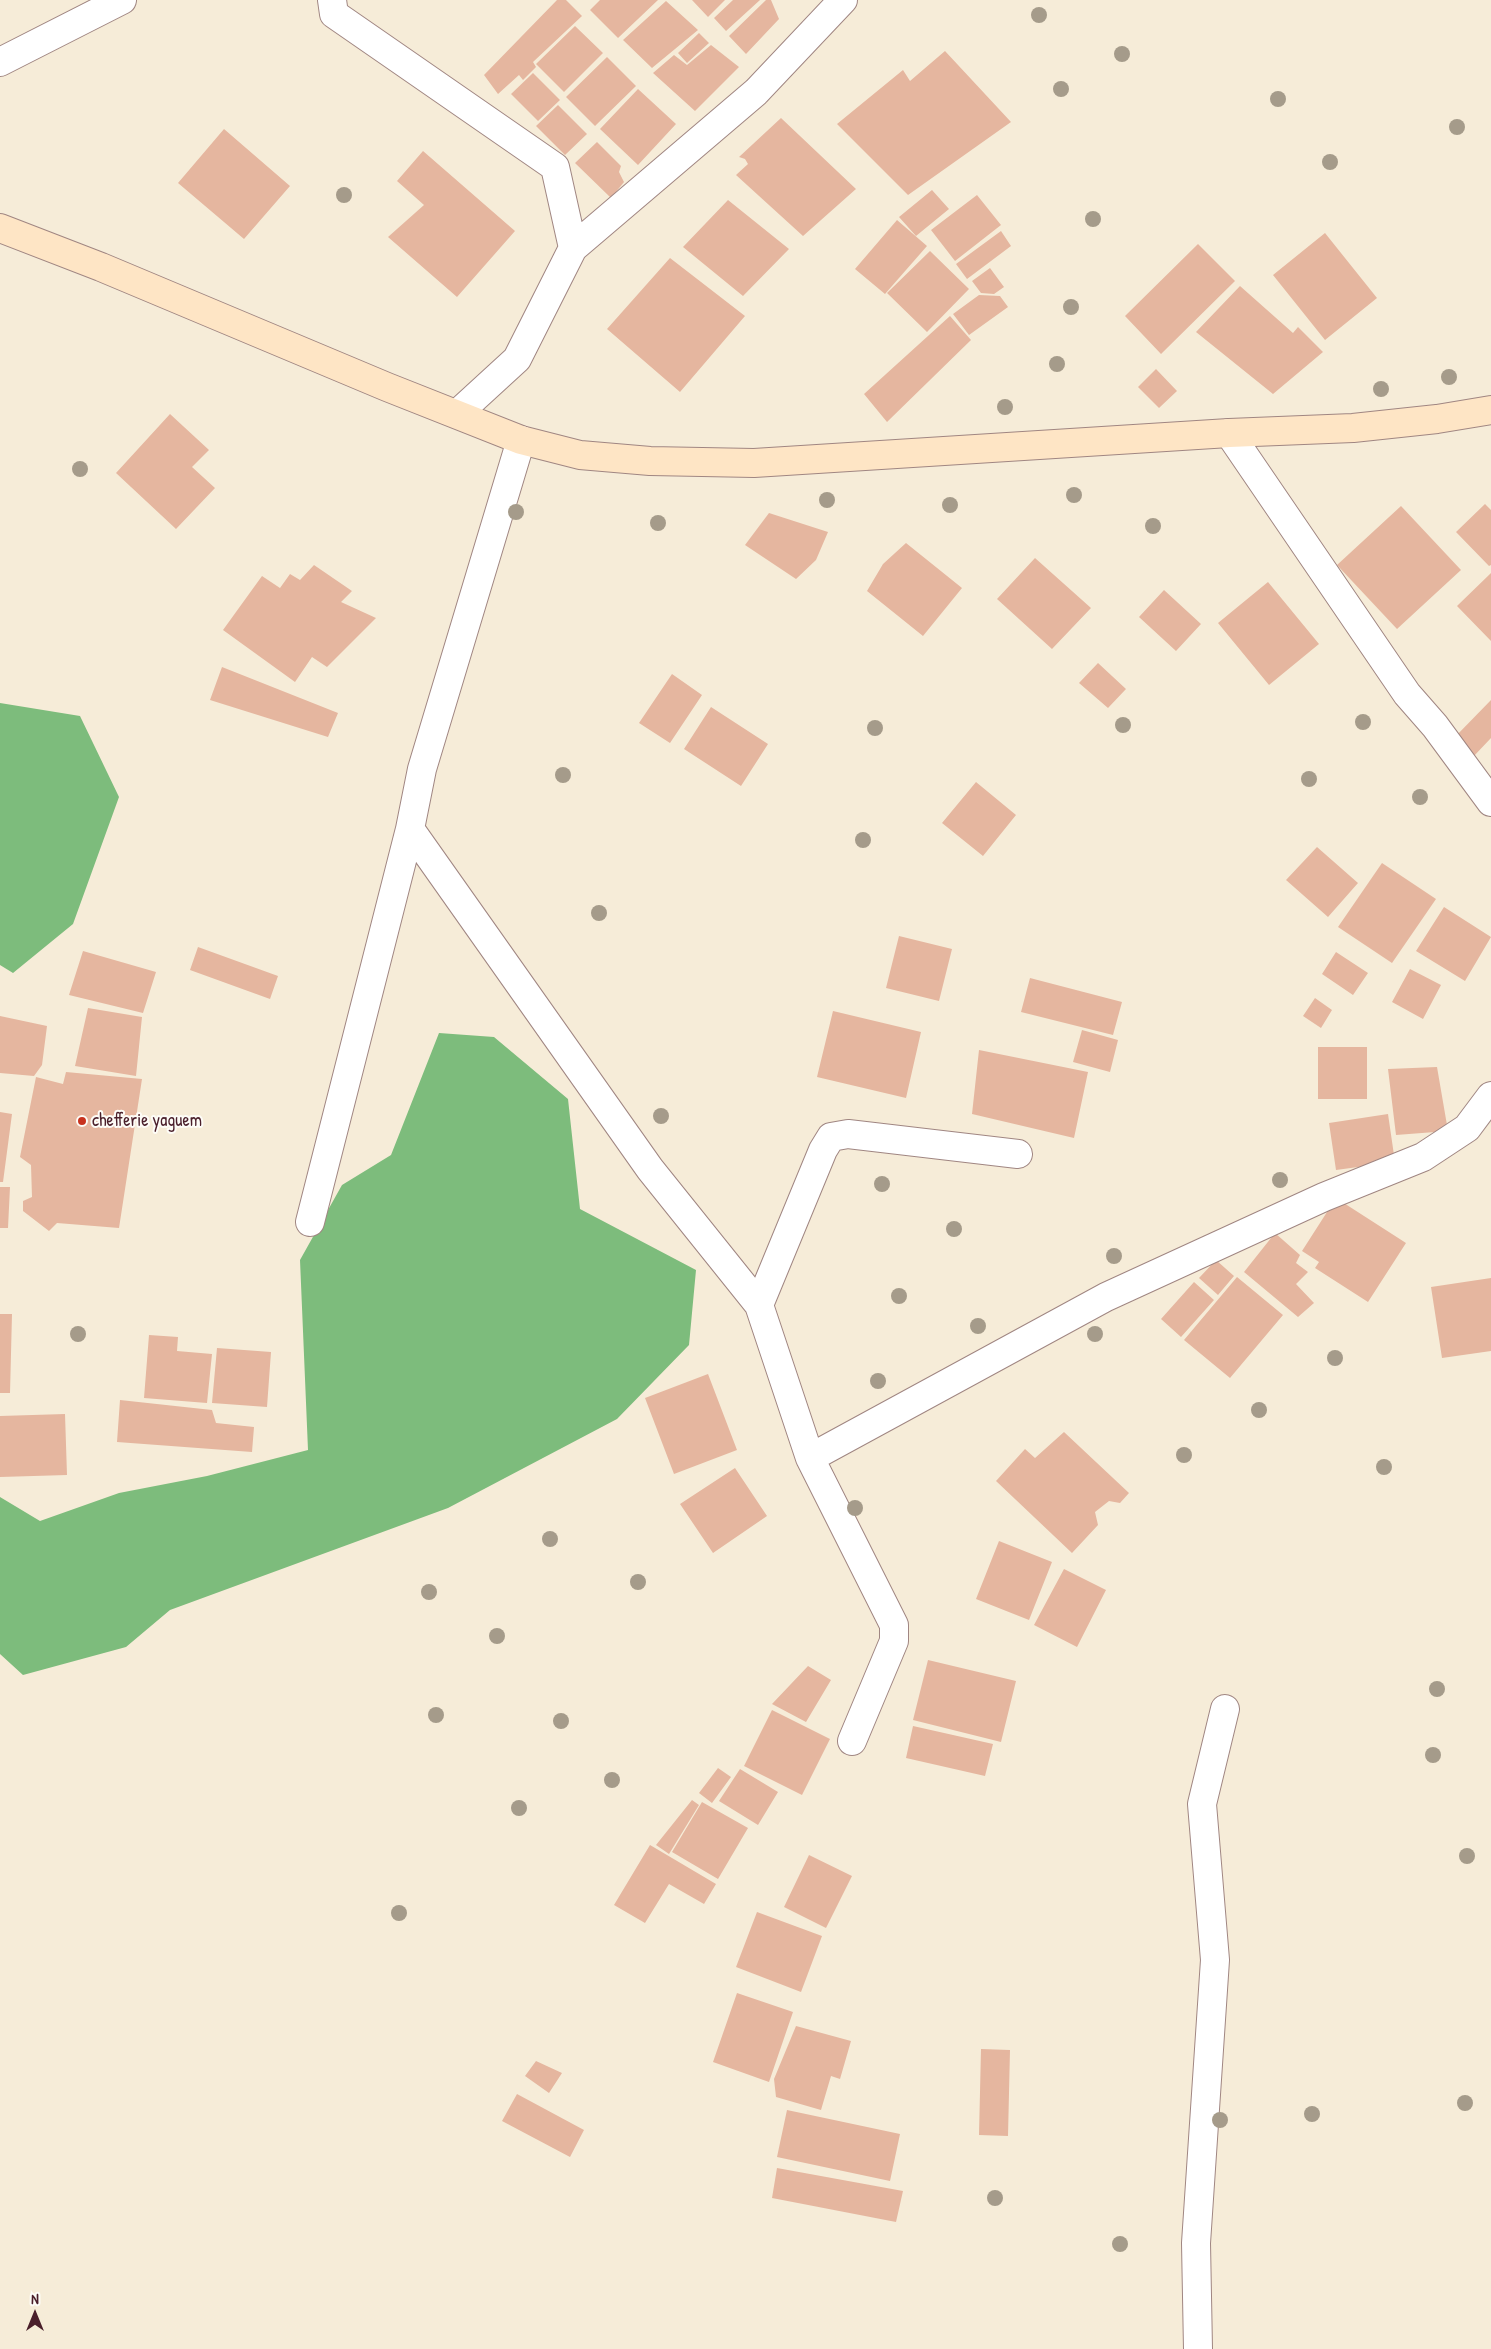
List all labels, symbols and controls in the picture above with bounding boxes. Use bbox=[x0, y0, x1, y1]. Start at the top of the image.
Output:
place label: chefferie yaguem bbox=[92, 1110, 202, 1132]
marker: chefferie yaguem bbox=[76, 1115, 88, 1127]
north arrow bbox=[10, 2289, 60, 2339]
text: N bbox=[31, 2289, 39, 2308]

